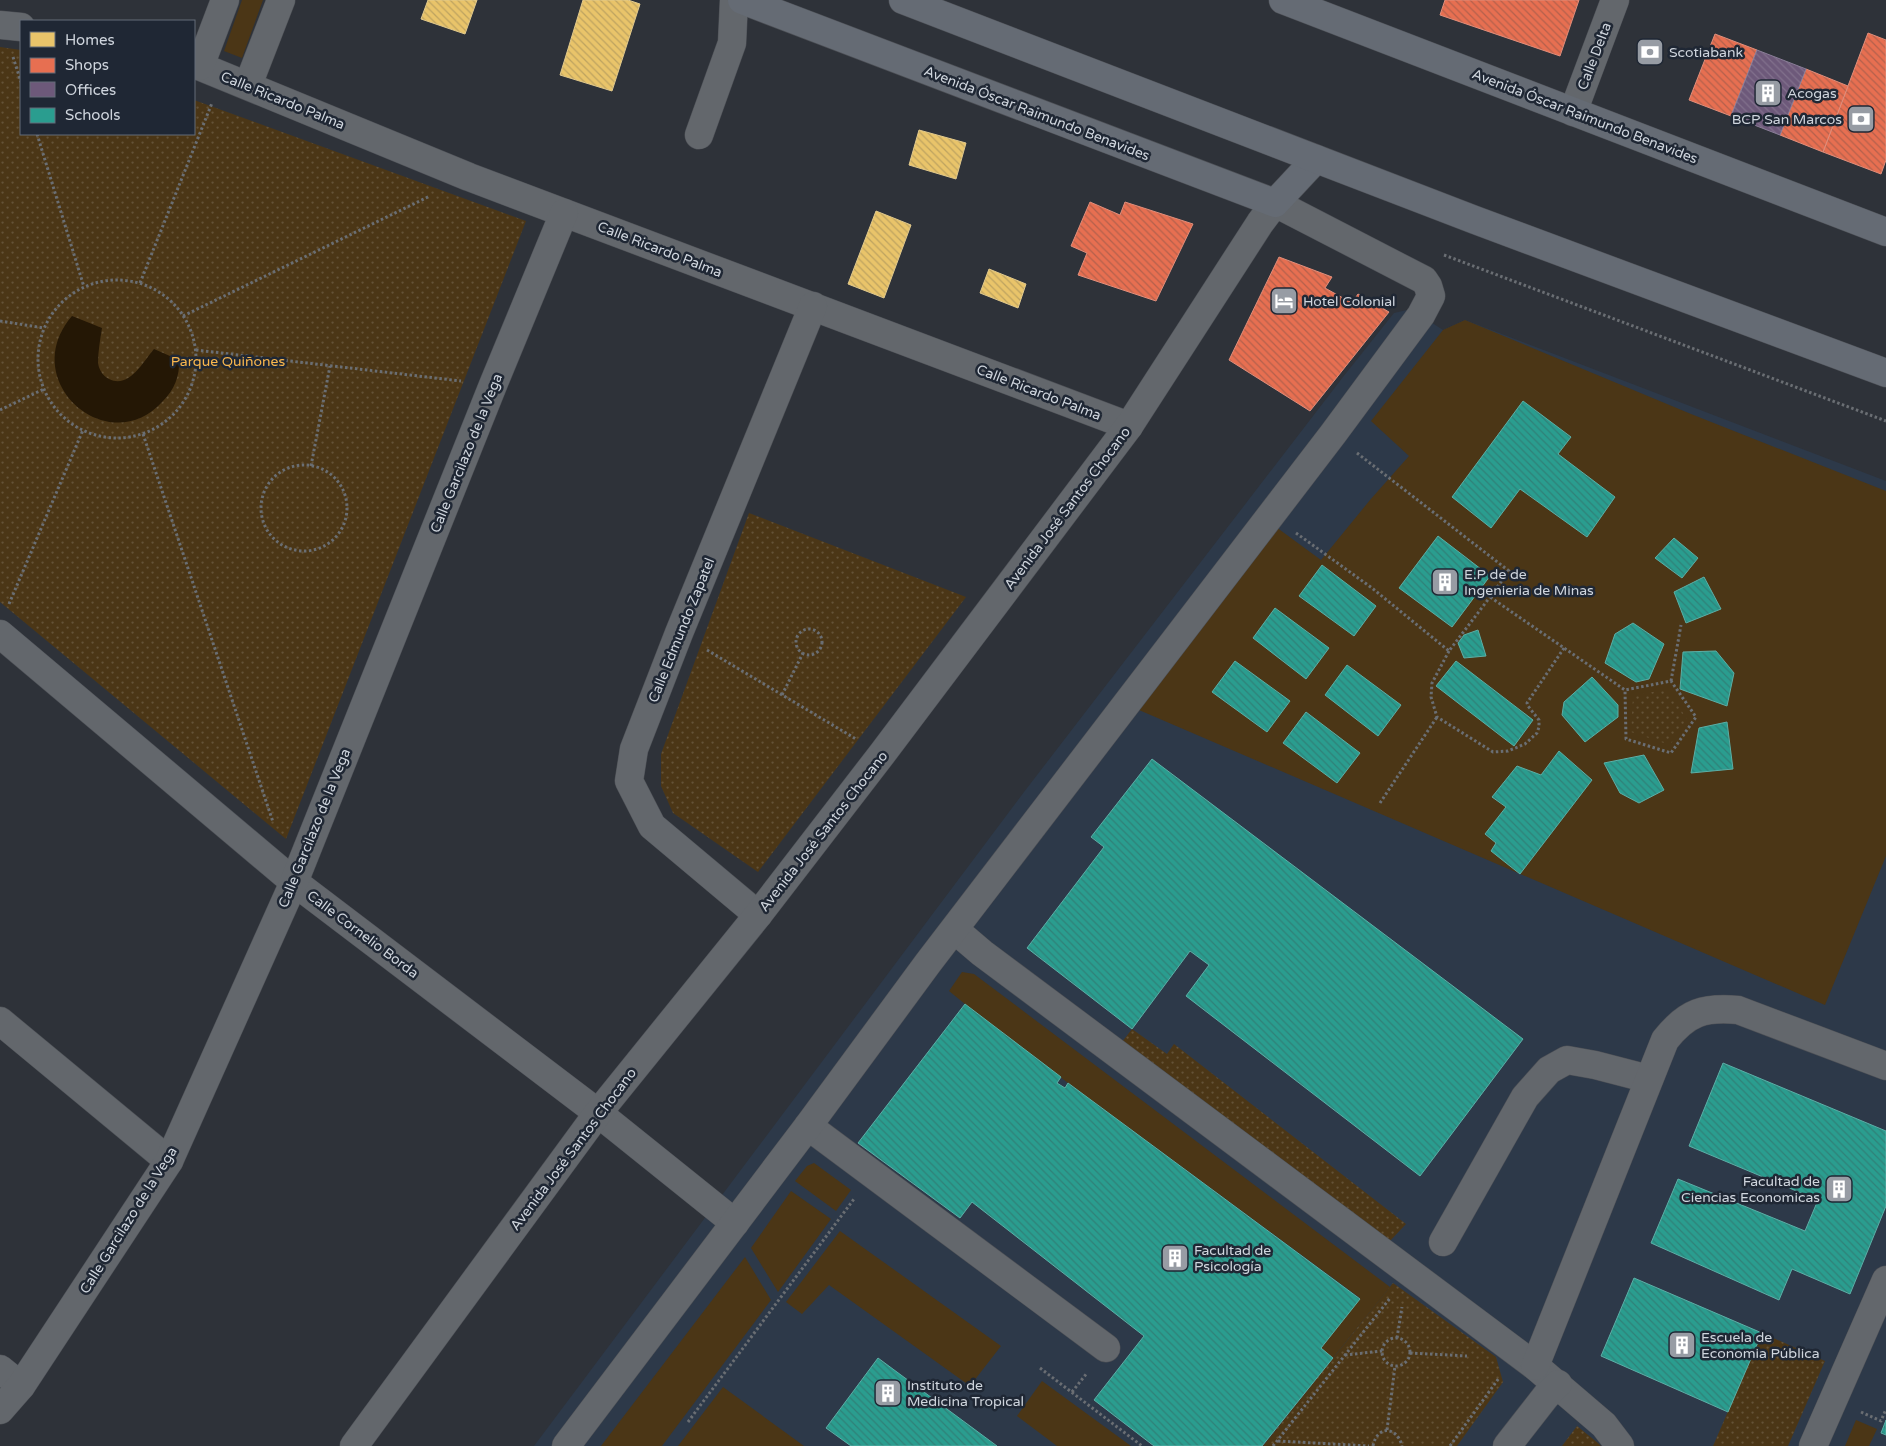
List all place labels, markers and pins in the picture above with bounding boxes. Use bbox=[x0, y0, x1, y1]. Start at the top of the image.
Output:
bank icon: Scotiabank bbox=[1635, 37, 1665, 67]
place label: Scotiabank bbox=[1669, 44, 1743, 61]
building icon: Acogas bbox=[1753, 78, 1783, 108]
place label: Acogas bbox=[1787, 85, 1837, 102]
bank icon: BCP San Marcos bbox=[1846, 104, 1876, 134]
place label: BCP San Marcos bbox=[1732, 111, 1842, 128]
hotel icon: Hotel Colonial bbox=[1269, 286, 1299, 316]
place label: Hotel Colonial bbox=[1303, 293, 1396, 310]
place label: E.P de de Ingenieria de Minas bbox=[1464, 566, 1594, 599]
building icon: E.P de de Ingenieria de Minas bbox=[1430, 567, 1460, 597]
place label: Facultad de Ciencias Economicas bbox=[1681, 1173, 1820, 1206]
building icon: Facultad de Ciencias Economicas bbox=[1824, 1174, 1854, 1204]
place label: Facultad de Psicología bbox=[1194, 1242, 1271, 1275]
building icon: Facultad de Psicología bbox=[1160, 1243, 1190, 1273]
place label: Escuela de Economia Pública bbox=[1701, 1329, 1820, 1362]
building icon: Escuela de Economia Pública bbox=[1667, 1330, 1697, 1360]
place label: Instituto de Medicina Tropical bbox=[907, 1377, 1024, 1410]
building icon: Instituto de Medicina Tropical bbox=[873, 1378, 903, 1408]

